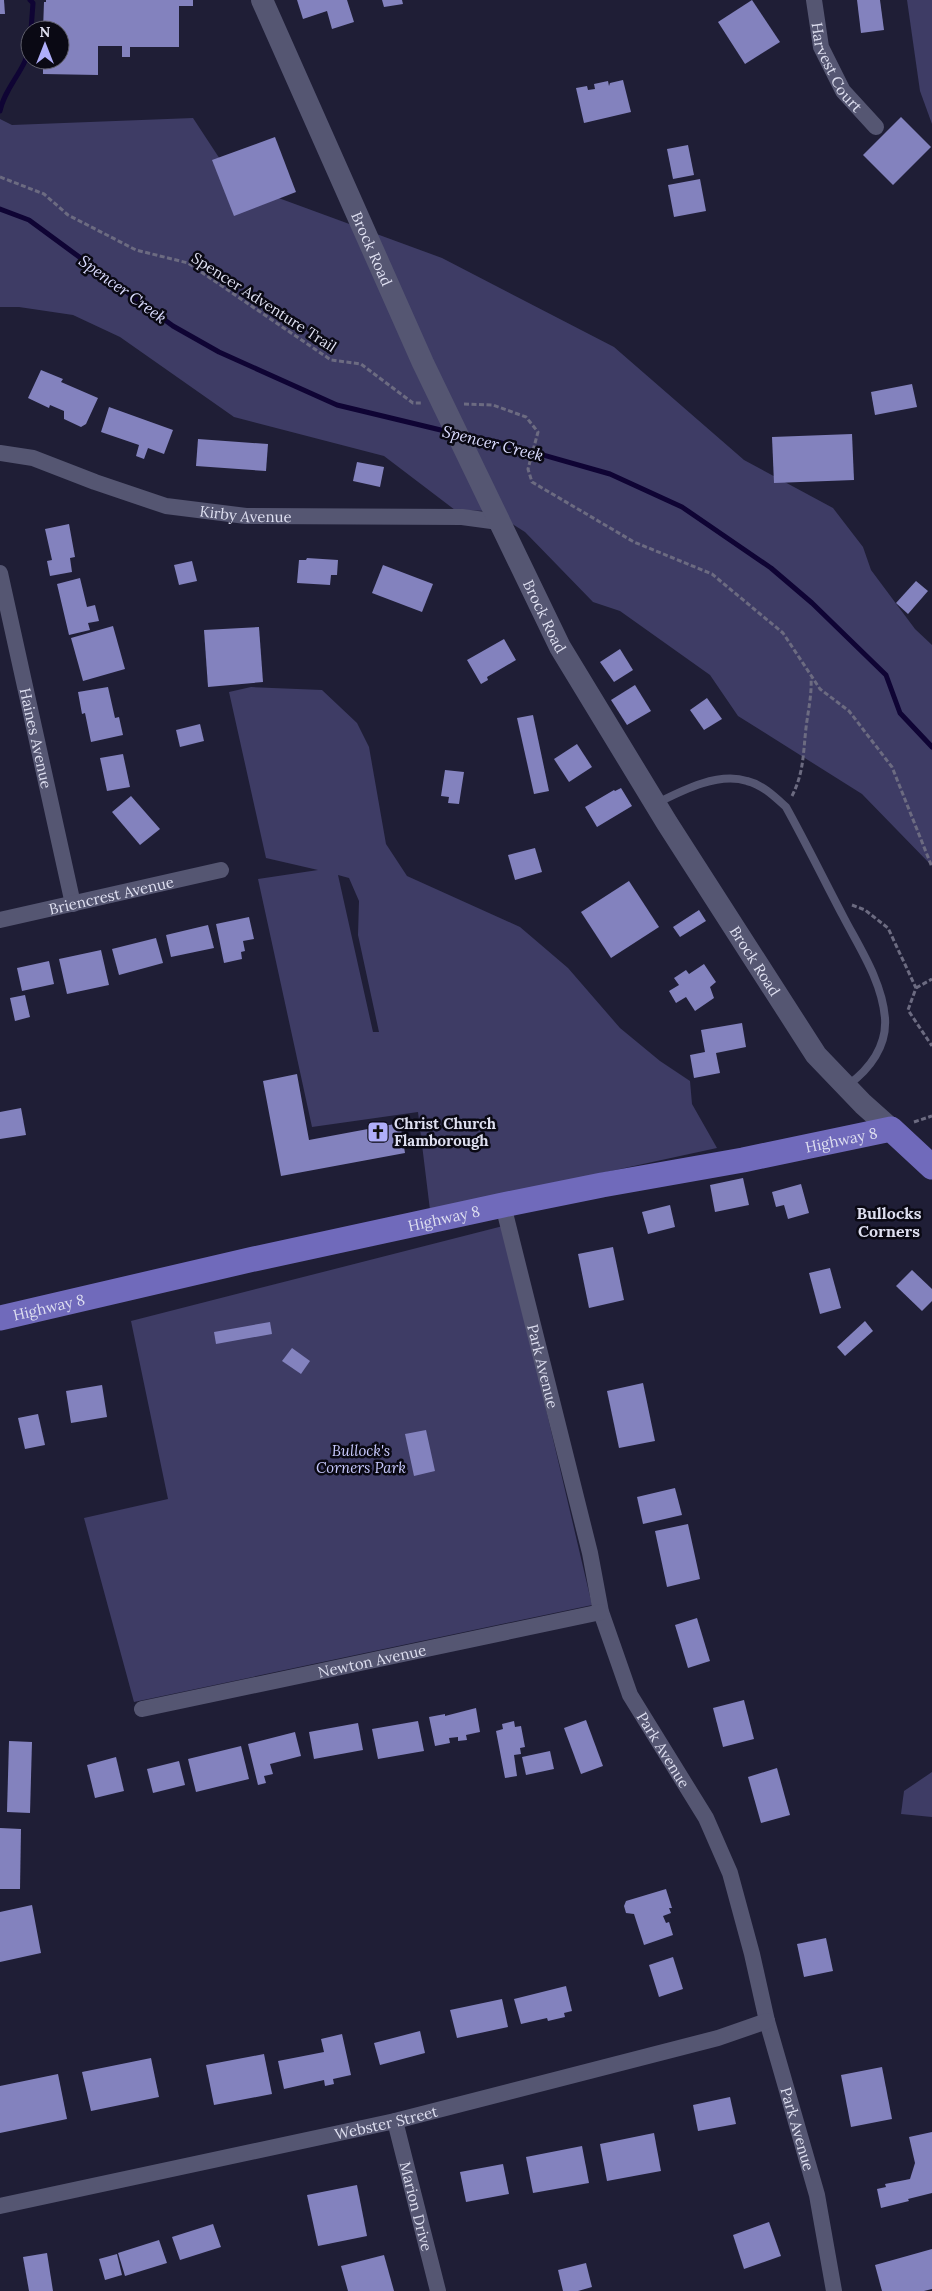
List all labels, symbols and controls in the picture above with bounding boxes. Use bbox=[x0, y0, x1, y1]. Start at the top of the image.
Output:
north arrow bbox=[20, 20, 70, 70]
street label: Harvest Court bbox=[808, 21, 867, 116]
text: N bbox=[40, 23, 51, 41]
street label: Brock Road bbox=[348, 209, 397, 289]
street label: Spencer Adventure Trail bbox=[188, 248, 340, 356]
water label: Spencer Creek bbox=[75, 250, 171, 328]
water label: Spencer Creek bbox=[440, 421, 546, 465]
street label: Kirby Avenue bbox=[199, 501, 292, 526]
street label: Brock Road bbox=[519, 576, 571, 656]
street label: Haines Avenue bbox=[16, 686, 57, 790]
street label: Briencrest Avenue bbox=[47, 872, 175, 918]
street label: Brock Road bbox=[726, 922, 785, 999]
place label: Christ Church Flamborough bbox=[394, 1114, 497, 1150]
church icon: Christ Church Flamborough bbox=[366, 1120, 390, 1144]
street label: Highway 8 bbox=[803, 1123, 879, 1156]
street label: Highway 8 bbox=[406, 1201, 482, 1235]
district label: Bullocks Corners bbox=[857, 1203, 922, 1241]
street label: Highway 8 bbox=[11, 1289, 86, 1324]
street label: Park Avenue bbox=[524, 1322, 563, 1410]
park label: Bullock's Corners Park bbox=[316, 1441, 406, 1477]
street label: Newton Avenue bbox=[316, 1640, 428, 1681]
street label: Park Avenue bbox=[633, 1708, 695, 1791]
street label: Park Avenue bbox=[777, 2085, 819, 2173]
street label: Webster Street bbox=[333, 2101, 440, 2143]
street label: Marion Drive bbox=[396, 2160, 437, 2253]

